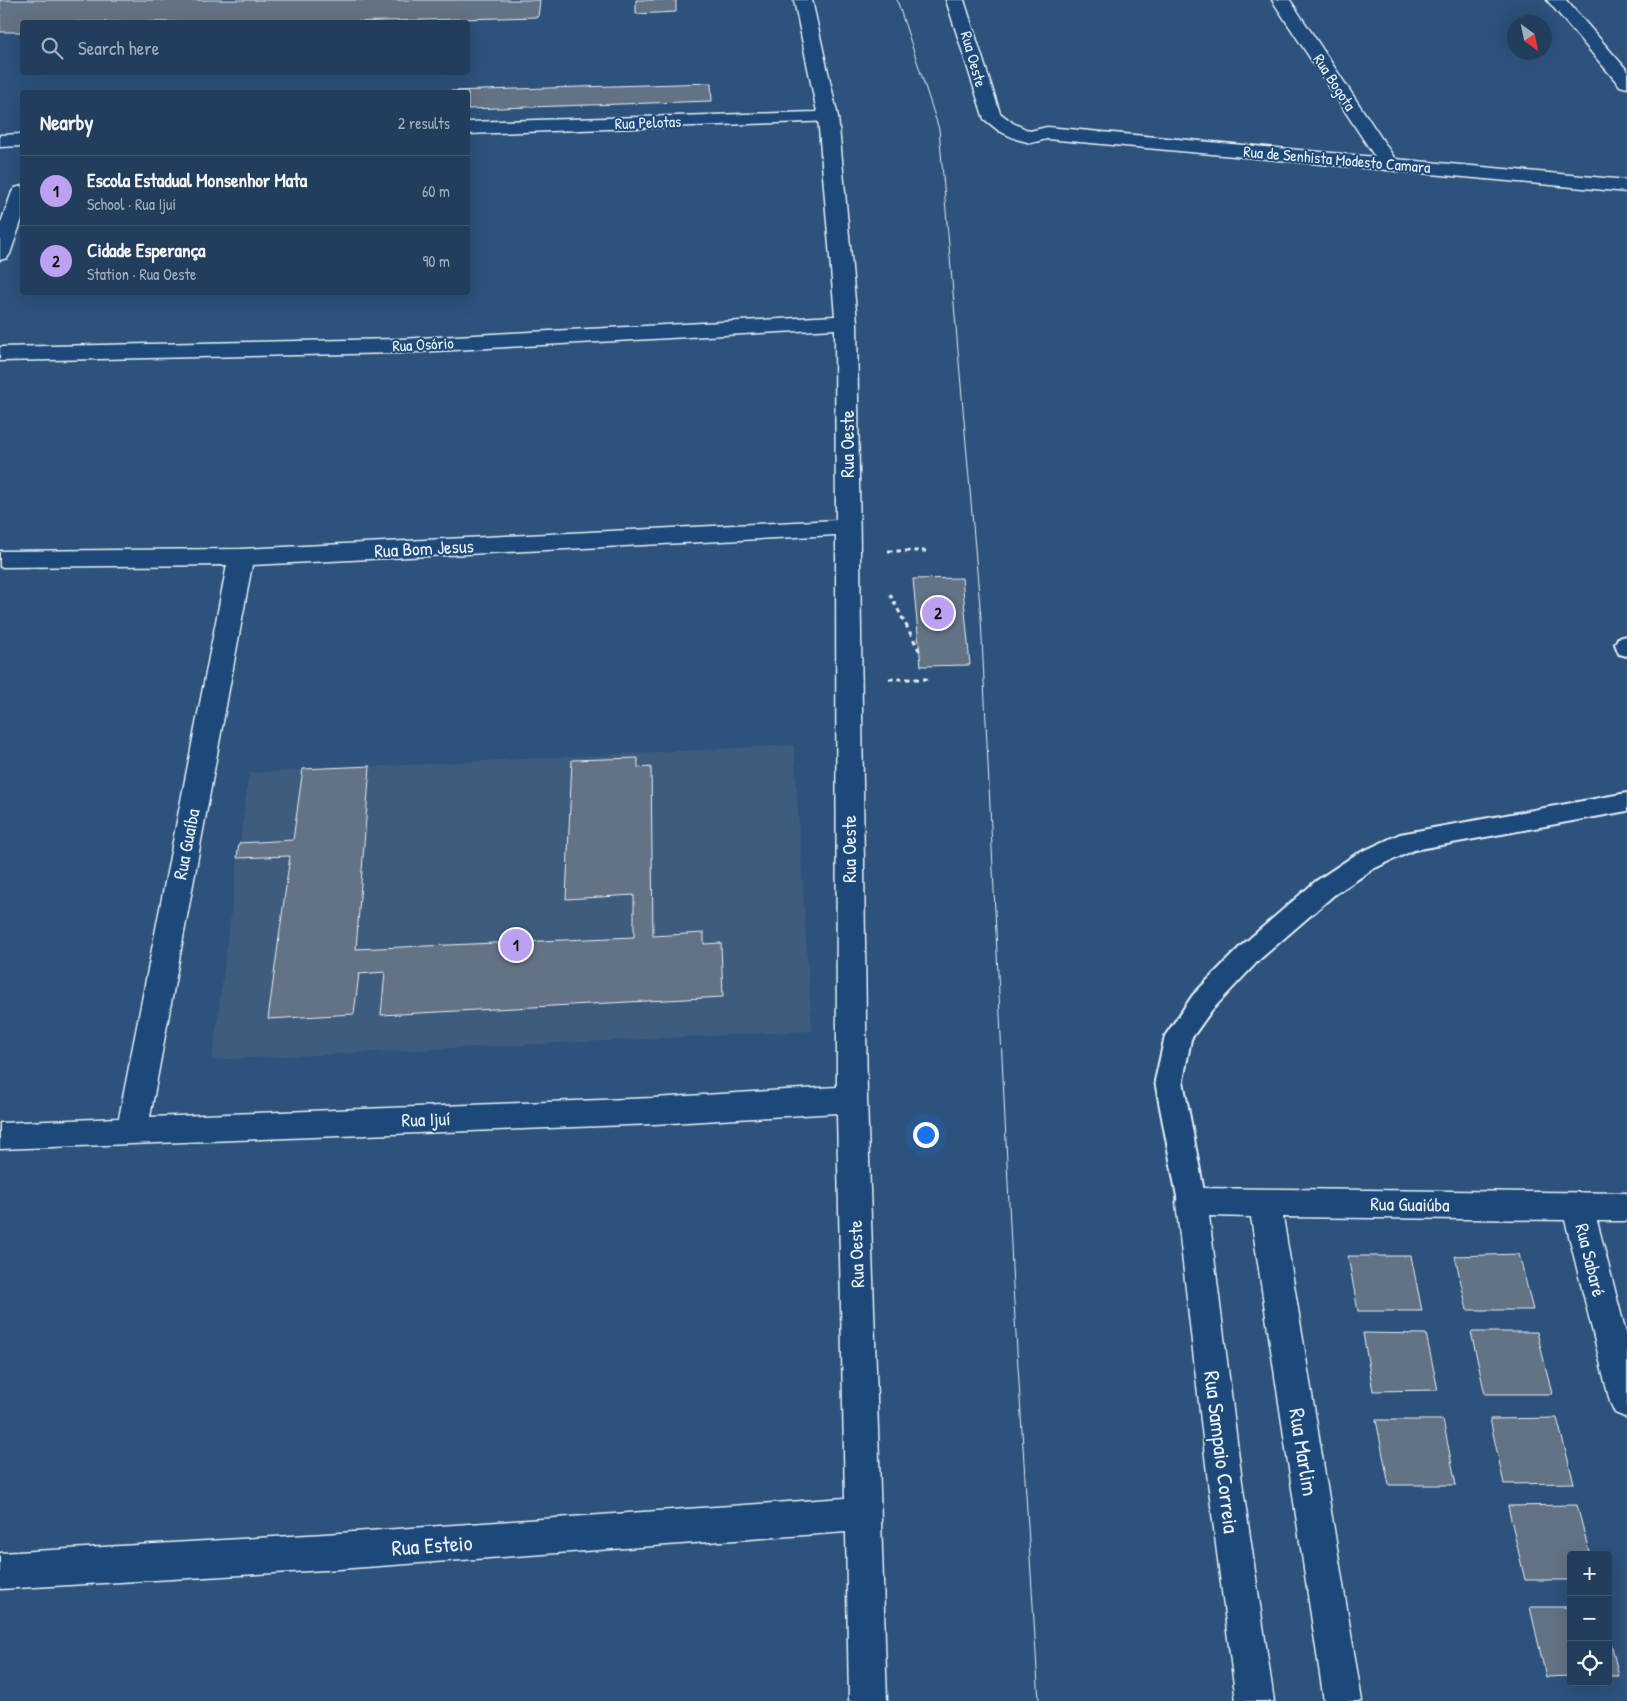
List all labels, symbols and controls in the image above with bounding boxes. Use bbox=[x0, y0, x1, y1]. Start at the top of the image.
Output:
north arrow bbox=[1507, 15, 1552, 60]
search box bbox=[20, 20, 470, 75]
street label: Rua Oeste bbox=[956, 29, 993, 90]
icon: search bbox=[38, 34, 66, 62]
text: Search here bbox=[78, 35, 159, 61]
street label: Rua Bogota bbox=[1308, 49, 1362, 115]
text: Nearby bbox=[40, 108, 93, 137]
street label: Rua Pelotas bbox=[614, 110, 682, 134]
text: 2 results bbox=[398, 112, 450, 134]
street label: Rua de Senhista Modesto Camara bbox=[1243, 140, 1431, 178]
text: Escola Estadual Monsenhor Mata bbox=[87, 167, 307, 193]
text: 1 bbox=[53, 180, 59, 202]
text: 60 m bbox=[422, 180, 450, 202]
text: School · Rua Ijuí bbox=[87, 193, 176, 215]
text: Cidade Esperança bbox=[87, 237, 205, 263]
text: 2 bbox=[52, 250, 60, 272]
text: 90 m bbox=[422, 250, 450, 272]
text: Station · Rua Oeste bbox=[87, 263, 196, 285]
street label: Rua Osório bbox=[392, 331, 455, 357]
street label: Rua Oeste bbox=[834, 410, 860, 478]
street label: Rua Bom Jesus bbox=[374, 532, 474, 564]
pin: 2 bbox=[922, 594, 954, 632]
street label: Rua Guaíba bbox=[166, 806, 206, 882]
street label: Rua Oeste bbox=[836, 815, 862, 883]
pin: 1 bbox=[500, 926, 532, 964]
street label: Rua Ijuí bbox=[401, 1105, 451, 1133]
your location bbox=[913, 1122, 939, 1148]
street label: Rua Guaiúba bbox=[1370, 1190, 1450, 1218]
street label: Rua Oeste bbox=[842, 1219, 870, 1288]
street label: Rua Sabaré bbox=[1569, 1221, 1613, 1300]
street label: Rua Sampaio Correia bbox=[1197, 1369, 1247, 1535]
street label: Rua Marlim bbox=[1282, 1406, 1326, 1498]
street label: Rua Esteio bbox=[391, 1527, 473, 1563]
map controls bbox=[1567, 1551, 1612, 1686]
button: + bbox=[1567, 1551, 1612, 1596]
button: − bbox=[1567, 1596, 1612, 1641]
button: locate bbox=[1567, 1641, 1612, 1686]

